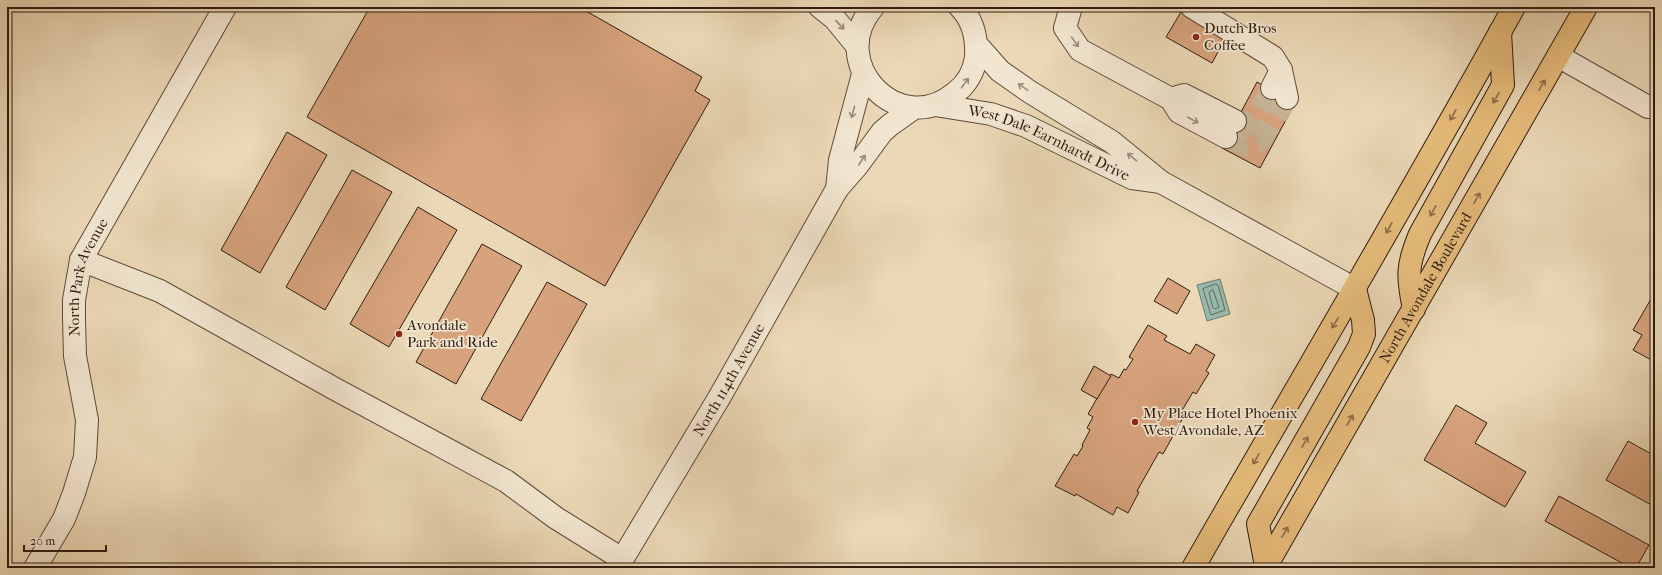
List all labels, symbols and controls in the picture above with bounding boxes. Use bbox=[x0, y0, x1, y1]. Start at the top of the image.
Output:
place label: Dutch Bros Coffee bbox=[1204, 19, 1277, 54]
one-way arrow bbox=[835, 20, 844, 30]
marker: Dutch Bros Coffee bbox=[1191, 32, 1201, 42]
one-way arrow bbox=[1071, 36, 1079, 47]
one-way arrow bbox=[960, 78, 969, 89]
one-way arrow bbox=[1538, 79, 1546, 91]
one-way arrow bbox=[1017, 83, 1028, 91]
one-way arrow bbox=[1492, 91, 1500, 103]
street label: West Dale Earnhardt Drive bbox=[966, 101, 1133, 185]
one-way arrow bbox=[848, 105, 856, 118]
one-way arrow bbox=[1449, 109, 1457, 121]
one-way arrow bbox=[1187, 117, 1199, 124]
one-way arrow bbox=[1126, 153, 1137, 162]
one-way arrow bbox=[858, 154, 866, 165]
one-way arrow bbox=[1474, 192, 1482, 204]
one-way arrow bbox=[1429, 205, 1436, 217]
street label: North Avondale Boulevard bbox=[1375, 208, 1476, 366]
street label: North Park Avenue bbox=[65, 215, 112, 337]
one-way arrow bbox=[1385, 222, 1393, 234]
place label: Avondale Park and Ride bbox=[406, 316, 498, 351]
one-way arrow bbox=[1331, 316, 1339, 328]
street label: North 114th Avenue bbox=[689, 320, 769, 439]
marker: Avondale Park and Ride bbox=[394, 329, 404, 339]
place label: My Place Hotel Phoenix West/Avondale, AZ bbox=[1142, 404, 1298, 439]
one-way arrow bbox=[1347, 414, 1355, 426]
marker: My Place Hotel Phoenix West/Avondale, AZ bbox=[1130, 417, 1140, 427]
one-way arrow bbox=[1301, 436, 1309, 448]
one-way arrow bbox=[1251, 453, 1259, 465]
one-way arrow bbox=[1282, 526, 1290, 538]
scale bar bbox=[24, 527, 106, 553]
text: 20 m bbox=[30, 534, 55, 548]

